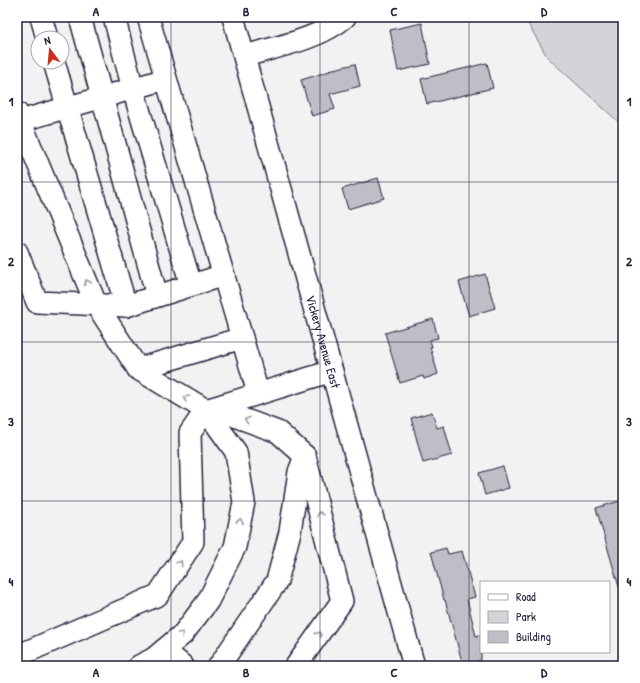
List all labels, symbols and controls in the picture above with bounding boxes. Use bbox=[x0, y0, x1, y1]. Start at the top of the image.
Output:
text: A bbox=[93, 2, 100, 20]
text: B bbox=[243, 2, 250, 20]
text: C bbox=[390, 2, 398, 20]
text: D bbox=[541, 2, 548, 20]
north arrow bbox=[30, 30, 70, 70]
text: N bbox=[42, 33, 52, 48]
text: 1 bbox=[9, 92, 14, 110]
text: 1 bbox=[627, 92, 632, 110]
text: 2 bbox=[8, 252, 15, 270]
text: 2 bbox=[626, 252, 633, 270]
one-way arrow bbox=[84, 278, 92, 286]
street label: Vickery Avenue East bbox=[302, 293, 345, 391]
one-way arrow bbox=[183, 396, 190, 403]
text: 3 bbox=[8, 412, 14, 430]
text: 3 bbox=[626, 412, 632, 430]
one-way arrow bbox=[243, 417, 250, 425]
one-way arrow bbox=[316, 511, 325, 518]
one-way arrow bbox=[236, 517, 244, 524]
one-way arrow bbox=[175, 560, 183, 567]
text: 4 bbox=[9, 572, 14, 590]
text: 4 bbox=[627, 572, 632, 590]
legend bbox=[480, 581, 610, 653]
text: Road bbox=[516, 588, 536, 605]
text: Park bbox=[516, 608, 536, 625]
text: Building bbox=[516, 628, 551, 645]
one-way arrow bbox=[177, 631, 184, 639]
one-way arrow bbox=[314, 631, 322, 638]
text: A bbox=[93, 663, 100, 681]
text: B bbox=[243, 663, 250, 681]
text: C bbox=[390, 663, 398, 681]
text: D bbox=[541, 663, 548, 681]

